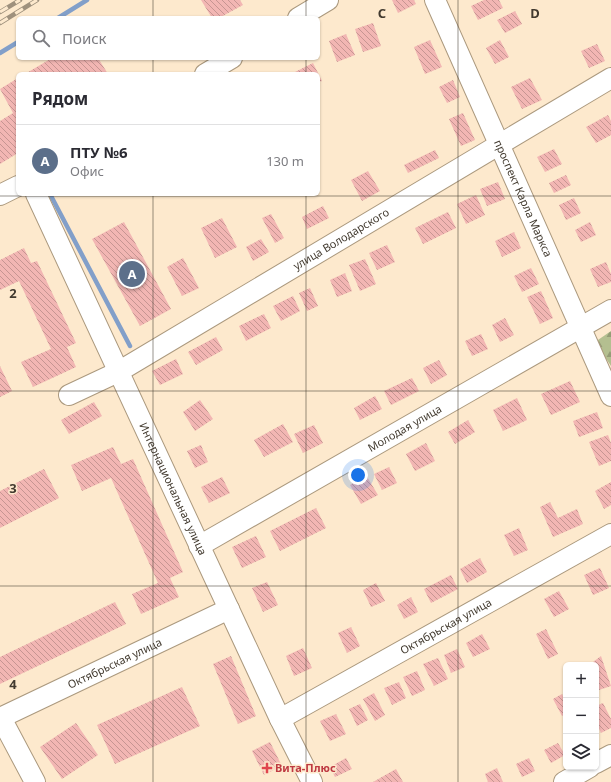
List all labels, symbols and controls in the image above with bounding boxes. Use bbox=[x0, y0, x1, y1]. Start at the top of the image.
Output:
text: C bbox=[378, 4, 386, 22]
text: D bbox=[530, 4, 540, 22]
search box bbox=[16, 16, 320, 60]
icon: search bbox=[30, 27, 52, 49]
text: Поиск bbox=[62, 28, 107, 48]
text: Рядом bbox=[32, 87, 88, 110]
street label: проспект Карла Маркса bbox=[491, 137, 556, 259]
text: ПТУ №6 bbox=[70, 142, 128, 162]
text: A bbox=[41, 152, 50, 170]
text: 130 m bbox=[266, 152, 304, 170]
text: Офис bbox=[70, 162, 104, 180]
street label: улица Володарского bbox=[290, 204, 392, 273]
pin: A bbox=[119, 259, 145, 289]
text: 2 bbox=[9, 284, 17, 302]
street label: Молодая улица bbox=[365, 401, 444, 455]
street label: Интернациональная улица bbox=[136, 420, 211, 557]
your location bbox=[348, 465, 368, 485]
text: 3 bbox=[9, 479, 17, 497]
street label: Октябрьская улица bbox=[397, 594, 494, 657]
street label: Октябрьская улица bbox=[65, 634, 164, 692]
map controls bbox=[563, 662, 599, 770]
button: + bbox=[563, 662, 599, 698]
text: 4 bbox=[9, 675, 17, 693]
button: − bbox=[563, 698, 599, 734]
button: layers bbox=[563, 734, 599, 770]
place label: Вита-Плюс bbox=[275, 760, 336, 775]
marker: Вита-Плюс bbox=[262, 763, 272, 773]

